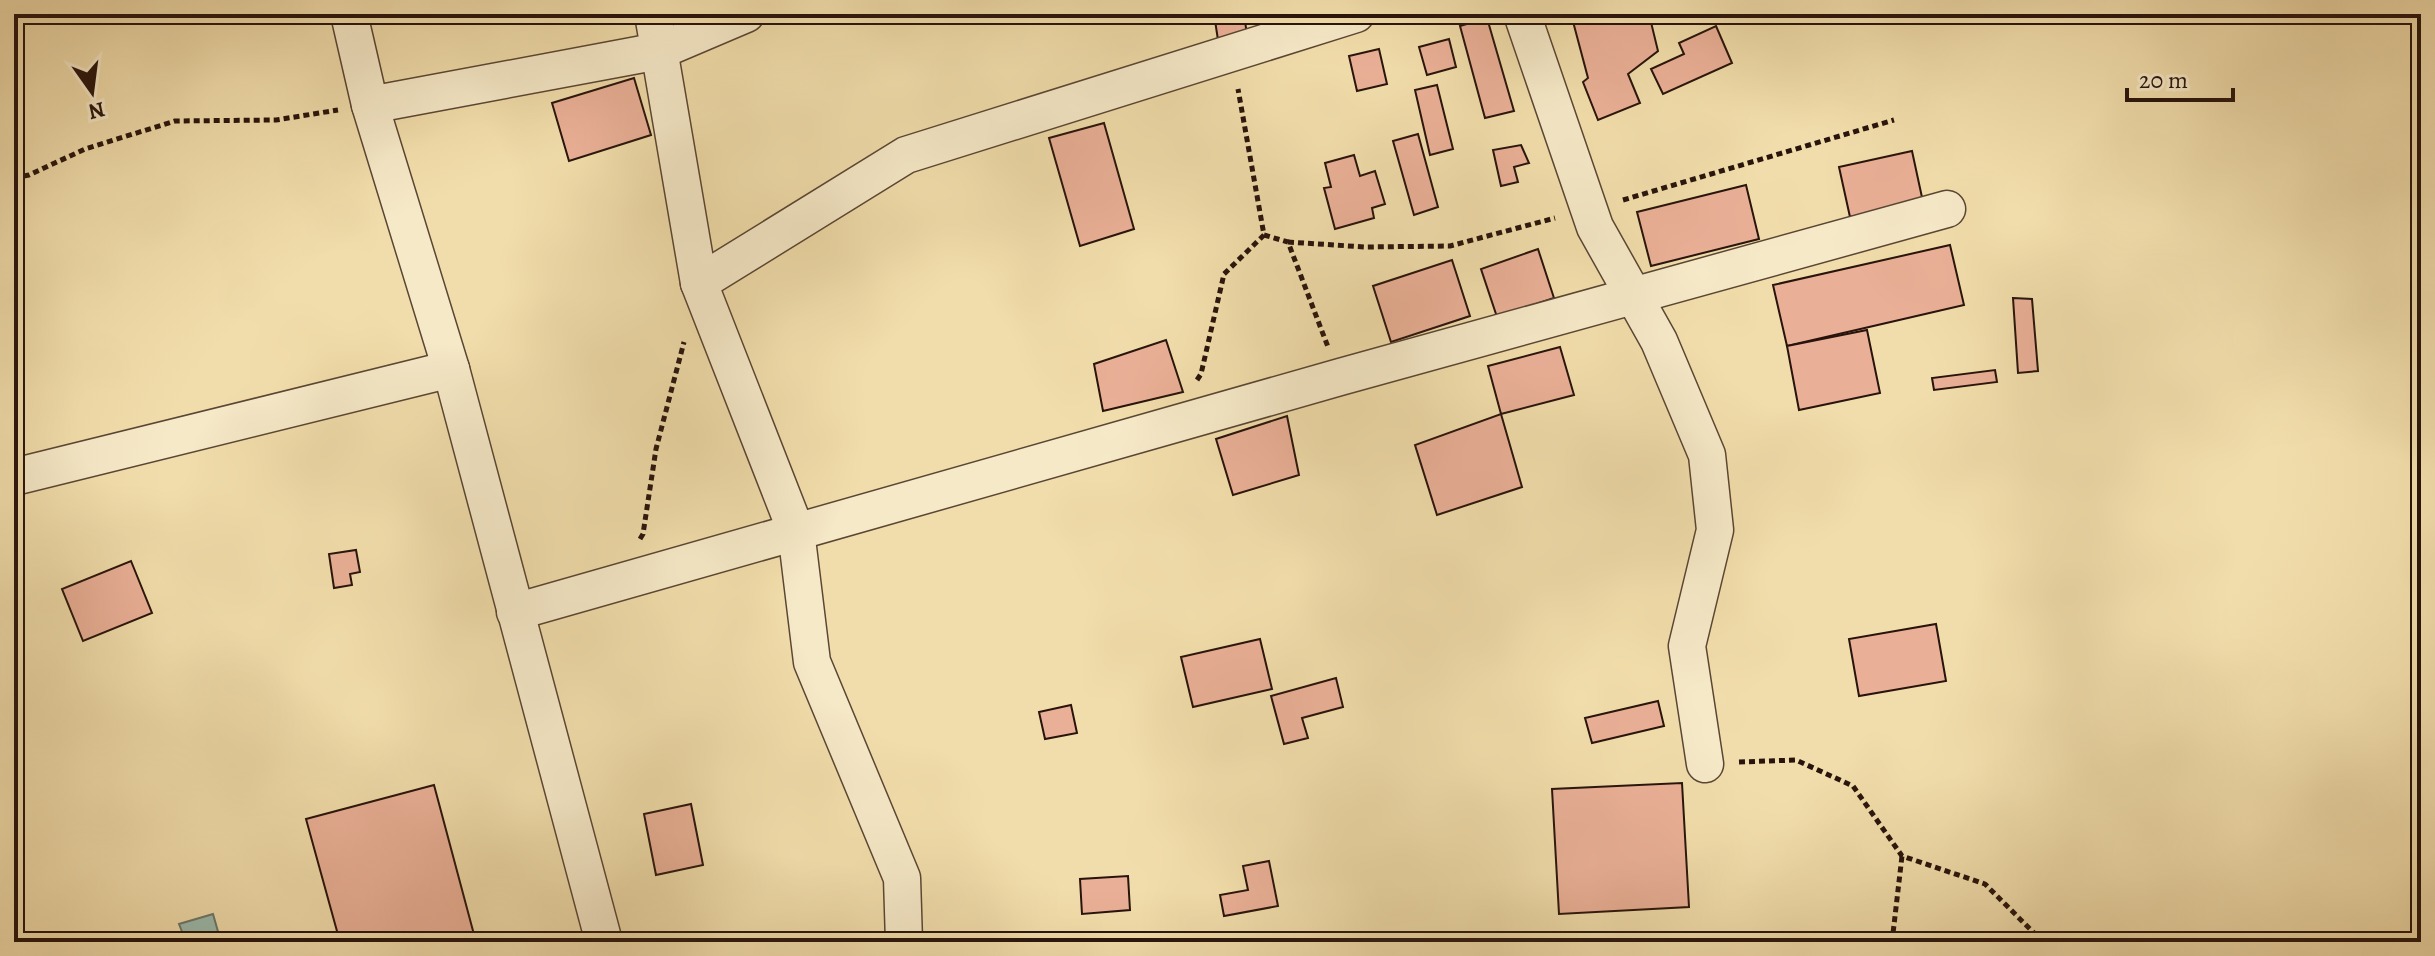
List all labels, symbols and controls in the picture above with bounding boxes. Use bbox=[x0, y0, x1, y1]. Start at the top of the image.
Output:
north arrow bbox=[52, 52, 132, 132]
scale bar bbox=[2127, 52, 2233, 102]
text: 20 m bbox=[2139, 64, 2188, 96]
text: N bbox=[85, 94, 108, 127]

